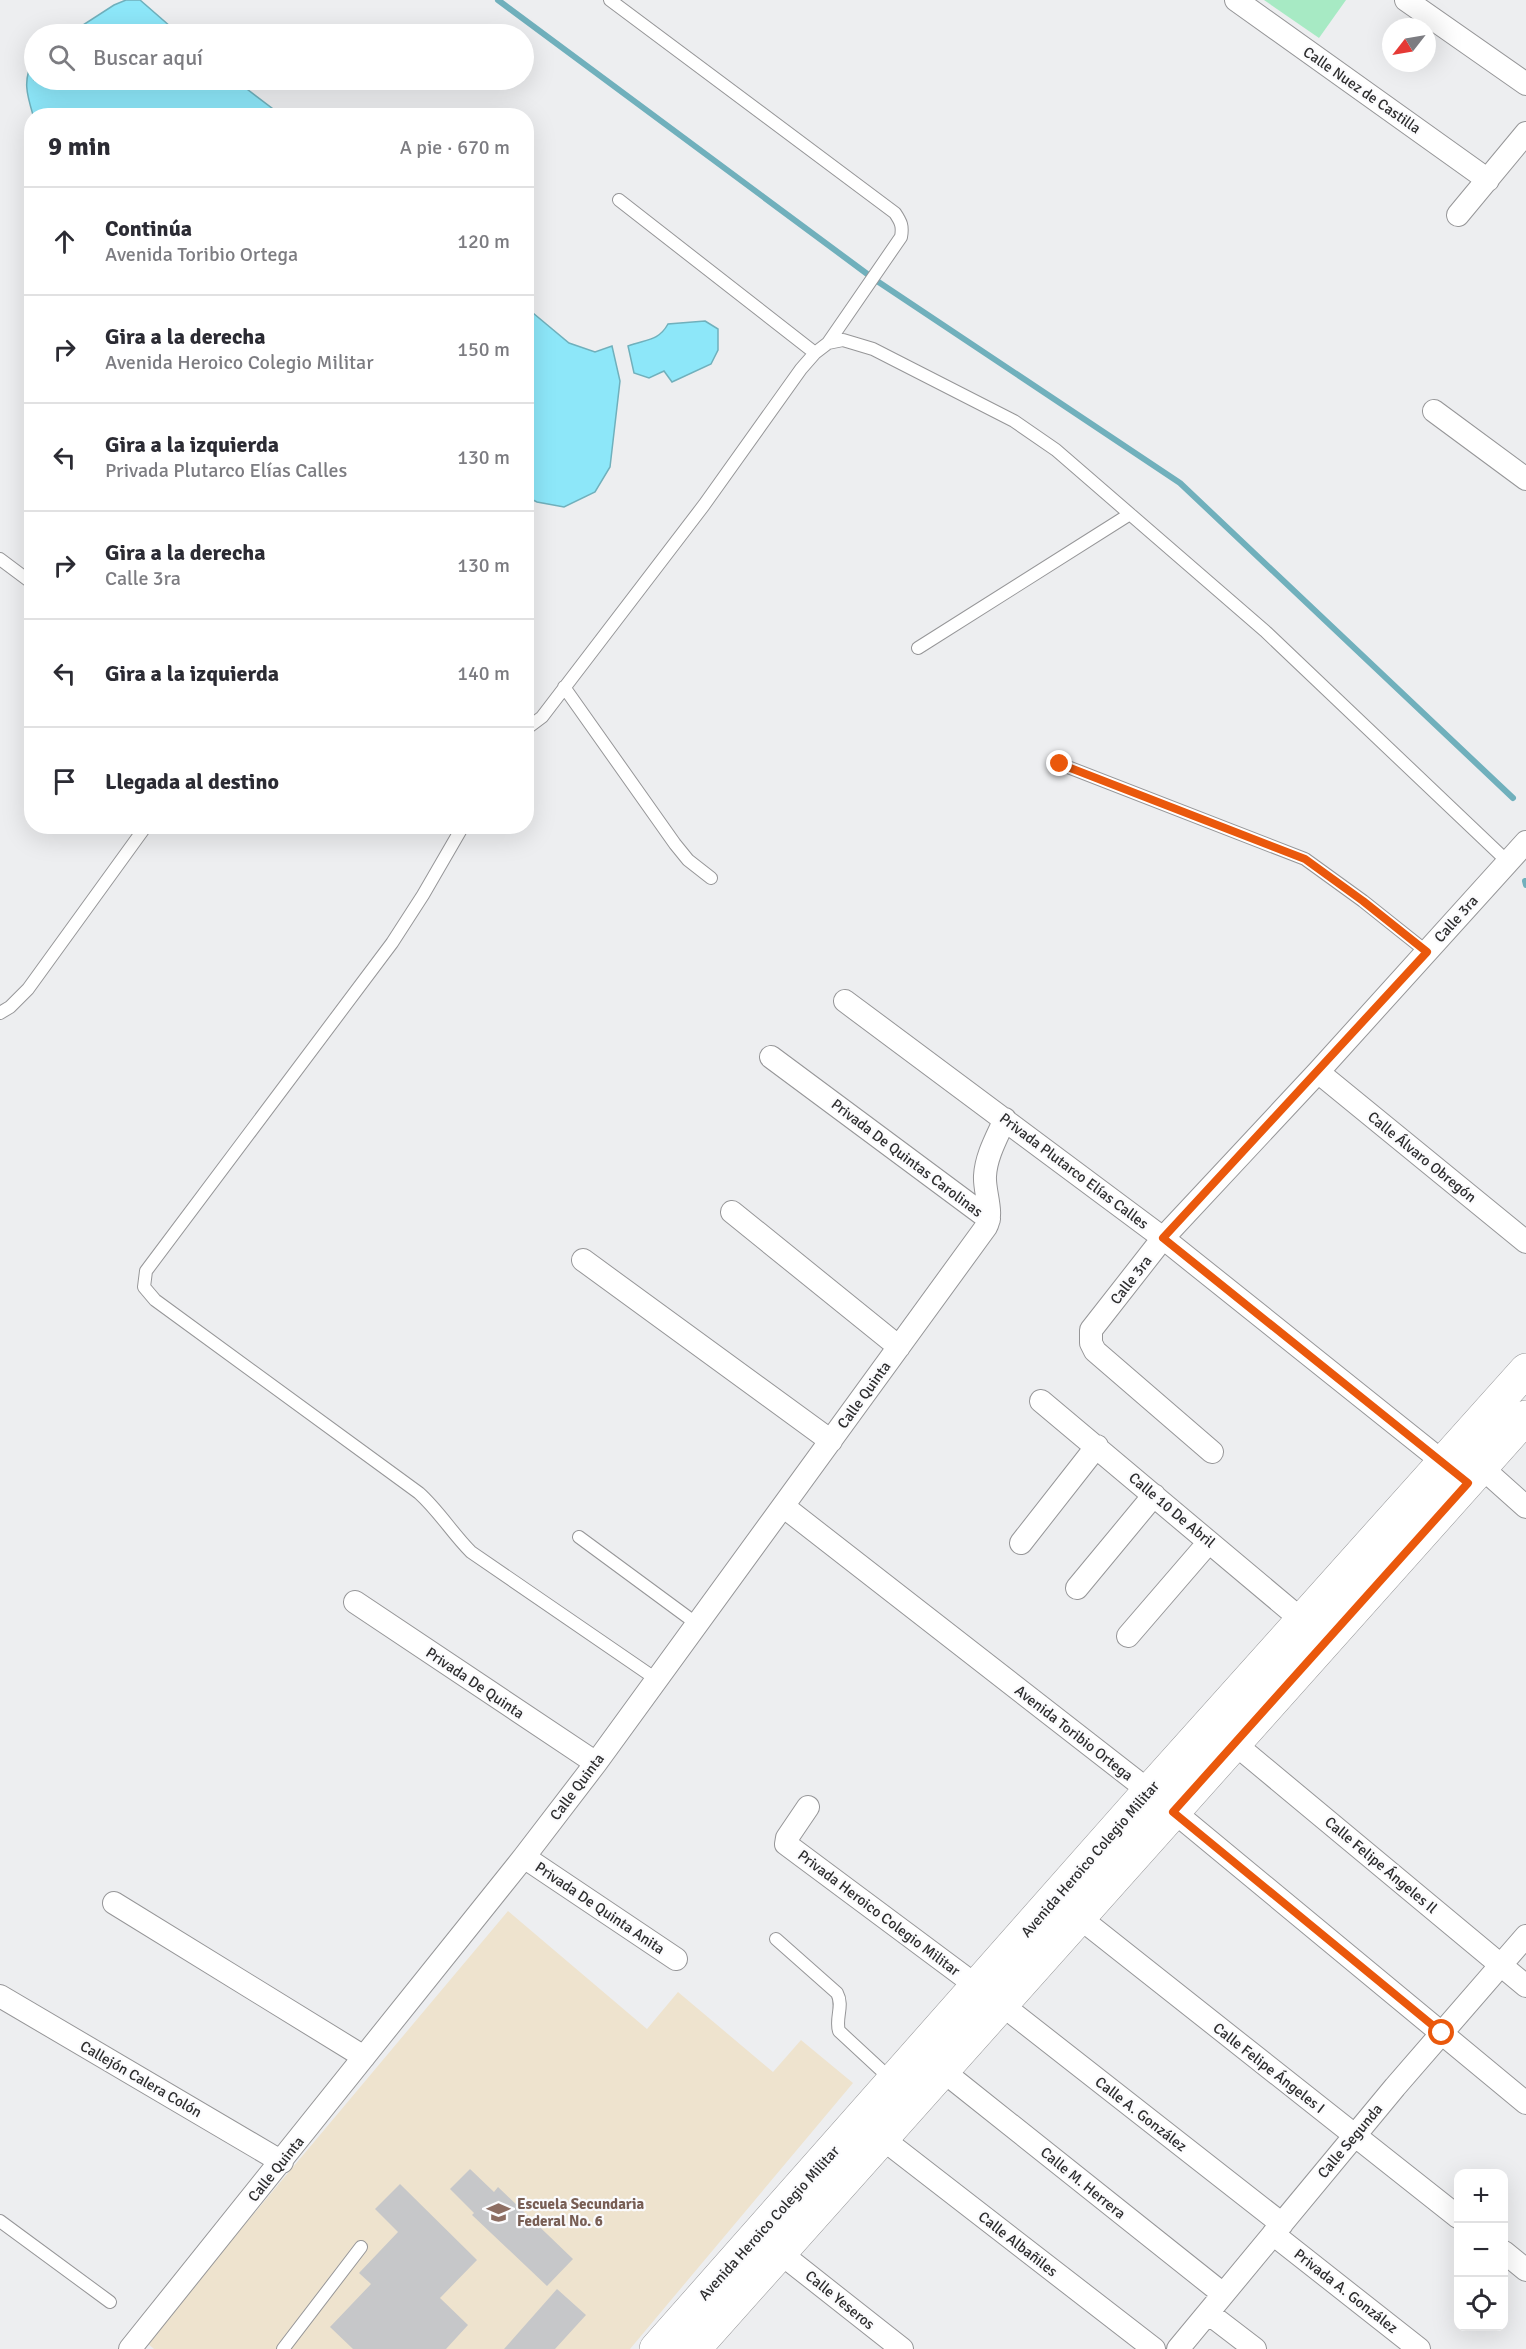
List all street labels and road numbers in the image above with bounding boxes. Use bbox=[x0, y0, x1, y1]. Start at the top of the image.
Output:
street label: Calle Nuez de Castilla bbox=[1300, 43, 1424, 137]
street label: Calle 3ra bbox=[1430, 892, 1482, 946]
street label: Privada De Quintas Carolinas bbox=[828, 1095, 987, 1221]
street label: Calle Álvaro Obregón bbox=[1364, 1107, 1480, 1206]
street label: Privada Plutarco Elías Calles bbox=[996, 1109, 1152, 1233]
street label: Calle 3ra bbox=[1106, 1252, 1156, 1308]
street label: Calle Quinta bbox=[834, 1358, 894, 1432]
street label: Calle 10 De Abril bbox=[1125, 1469, 1219, 1551]
street label: Privada De Quinta bbox=[422, 1643, 528, 1723]
street label: Avenida Toribio Ortega bbox=[1011, 1681, 1137, 1785]
street label: Calle Quinta bbox=[546, 1750, 608, 1824]
street label: Avenida Heroico Colegio Militar bbox=[1017, 1777, 1163, 1941]
street label: Calle Felipe Ángeles Il bbox=[1321, 1812, 1441, 1917]
street label: Privada Heroico Colegio Militar bbox=[794, 1846, 964, 1980]
street label: Privada De Quinta Anita bbox=[532, 1858, 668, 1958]
street label: Calle Felipe Ángeles I bbox=[1210, 2018, 1329, 2117]
street label: Callejón Calera Colón bbox=[77, 2037, 205, 2121]
street label: Calle A. González bbox=[1092, 2073, 1191, 2156]
street label: Calle Segunda bbox=[1314, 2100, 1386, 2182]
street label: Calle Quinta bbox=[244, 2133, 308, 2205]
street label: Avenida Heroico Colegio Militar bbox=[695, 2142, 843, 2304]
street label: Calle M. Herrera bbox=[1037, 2143, 1129, 2223]
street label: Calle Albañiles bbox=[975, 2208, 1061, 2281]
street label: Privada A. González bbox=[1291, 2245, 1402, 2337]
street label: Calle Yeseros bbox=[802, 2267, 879, 2334]

